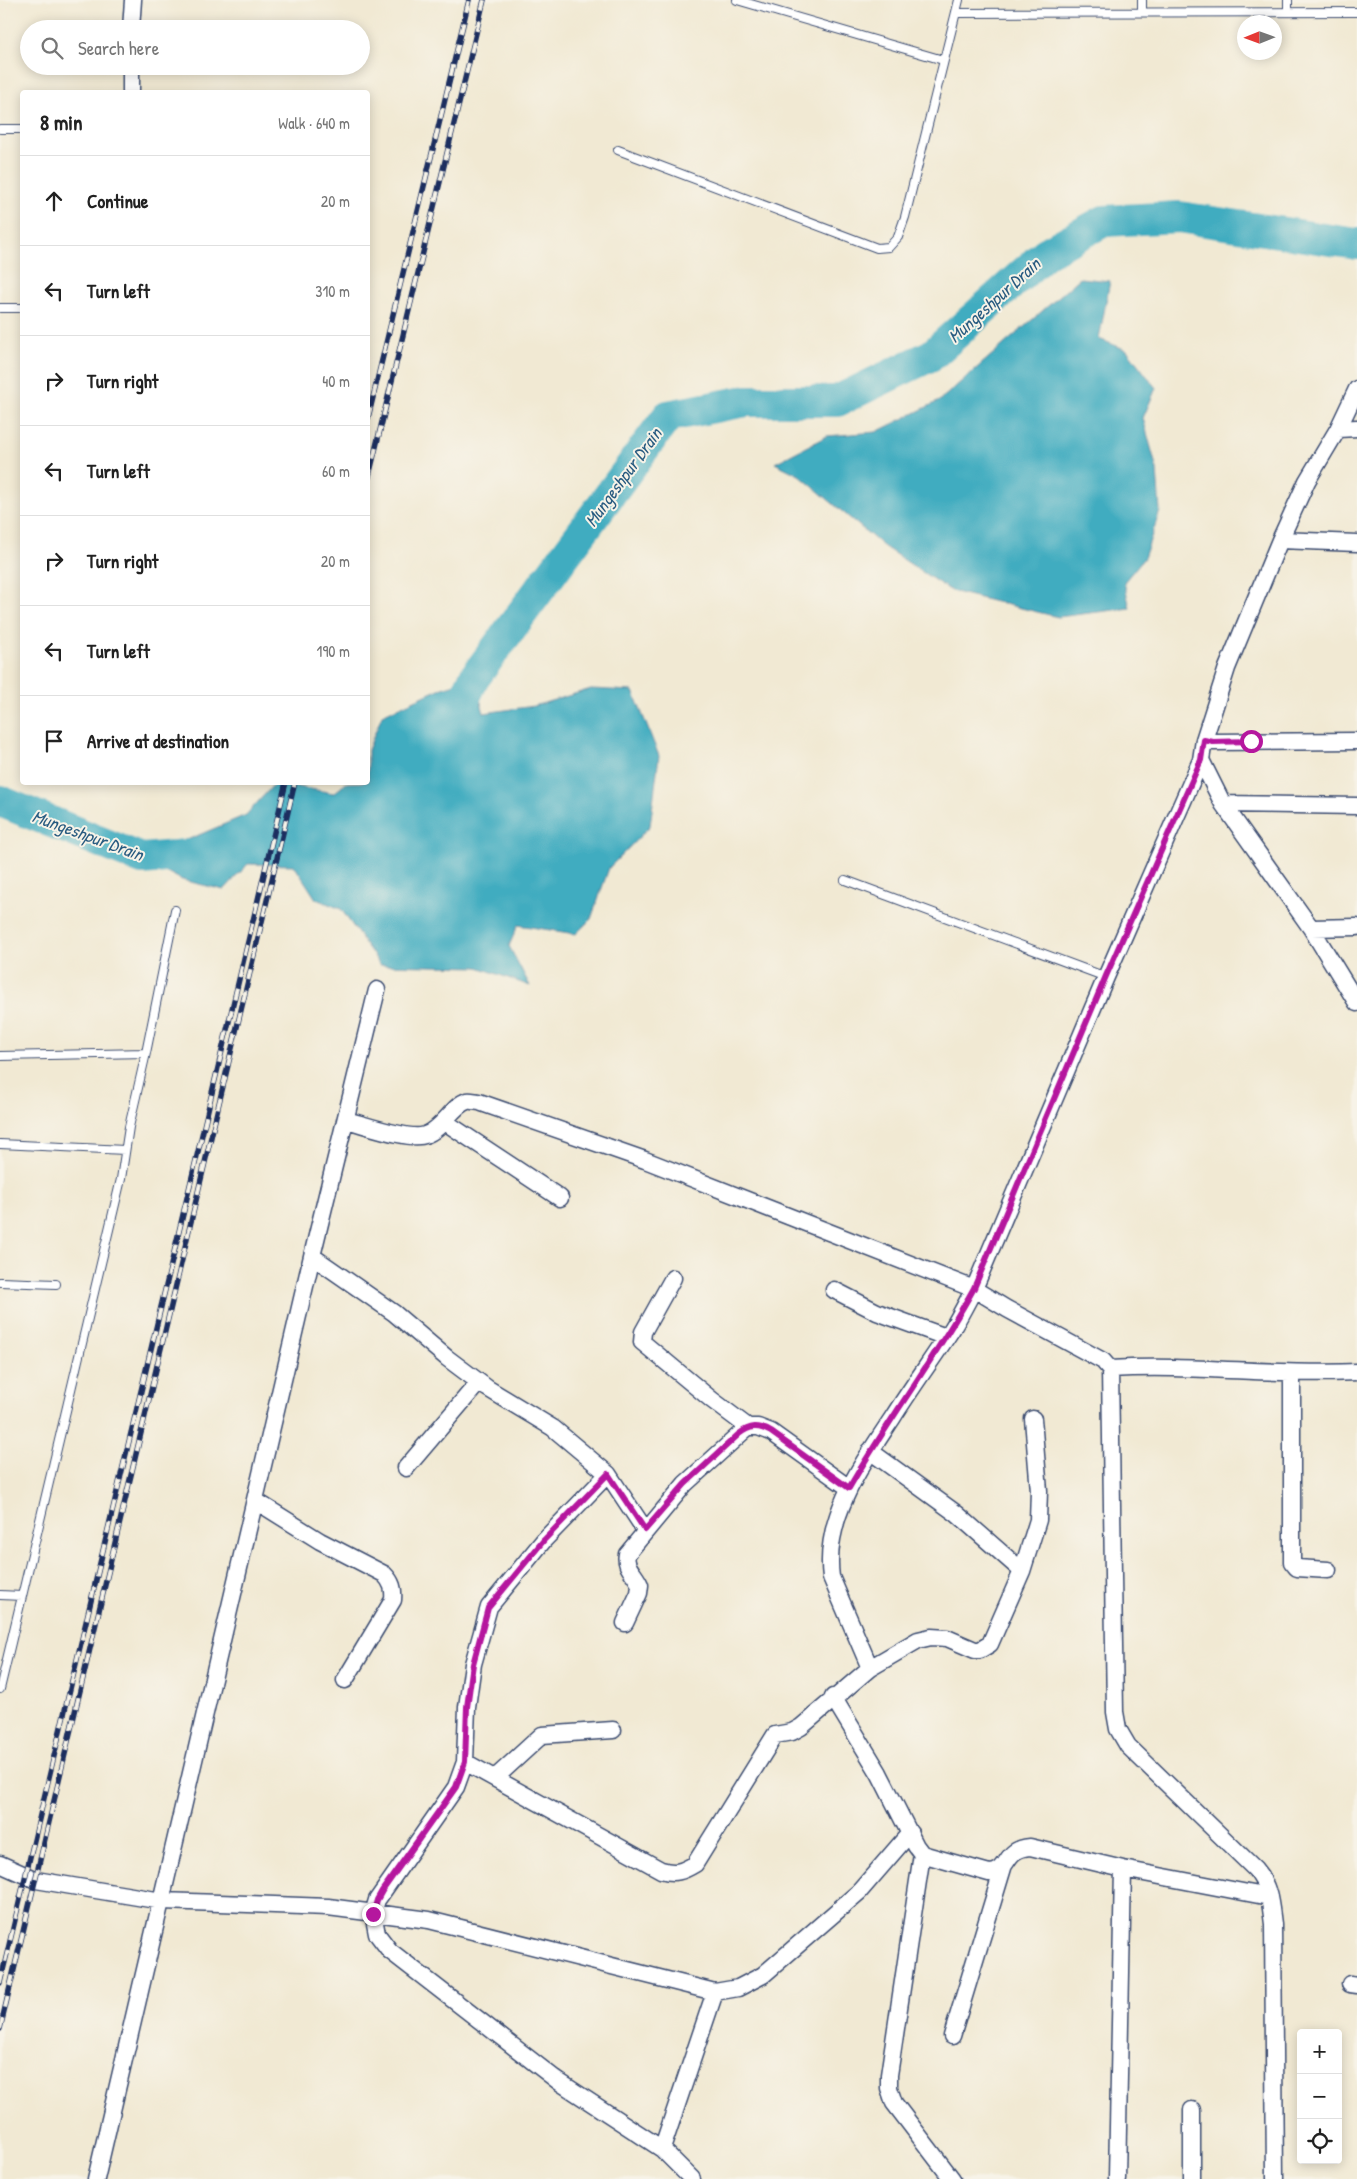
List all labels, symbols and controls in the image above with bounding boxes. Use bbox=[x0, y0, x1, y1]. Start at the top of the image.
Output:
north arrow bbox=[1237, 15, 1282, 60]
search box bbox=[20, 20, 370, 75]
icon: search bbox=[38, 34, 66, 62]
text: Search here bbox=[78, 35, 159, 61]
text: 8 min bbox=[40, 108, 82, 137]
text: Walk · 640 m bbox=[278, 112, 350, 134]
icon: ahead bbox=[40, 187, 68, 215]
text: Continue bbox=[87, 188, 148, 214]
text: 20 m bbox=[321, 190, 350, 212]
water label: Mungeshpur Drain bbox=[942, 251, 1047, 348]
icon: left bbox=[40, 277, 68, 305]
text: Turn left bbox=[87, 278, 150, 304]
text: 310 m bbox=[315, 280, 350, 302]
icon: right bbox=[40, 367, 68, 395]
text: Turn right bbox=[87, 368, 158, 394]
text: 40 m bbox=[322, 370, 350, 392]
water label: Mungeshpur Drain bbox=[579, 421, 668, 531]
icon: left bbox=[40, 457, 68, 485]
text: Turn left bbox=[87, 458, 150, 484]
text: 60 m bbox=[322, 460, 350, 482]
icon: right bbox=[40, 547, 68, 575]
text: Turn right bbox=[87, 548, 158, 574]
text: 20 m bbox=[321, 550, 350, 572]
icon: left bbox=[40, 637, 68, 665]
text: Turn left bbox=[87, 638, 150, 664]
text: 190 m bbox=[317, 640, 350, 662]
icon: arrive bbox=[40, 727, 68, 755]
text: Arrive at destination bbox=[87, 728, 229, 754]
route start bbox=[1240, 730, 1263, 753]
water label: Mungeshpur Drain bbox=[29, 803, 149, 867]
route end bbox=[362, 1903, 385, 1926]
map controls bbox=[1297, 2029, 1342, 2164]
button: + bbox=[1297, 2029, 1342, 2074]
button: − bbox=[1297, 2074, 1342, 2119]
button: locate bbox=[1297, 2119, 1342, 2164]

